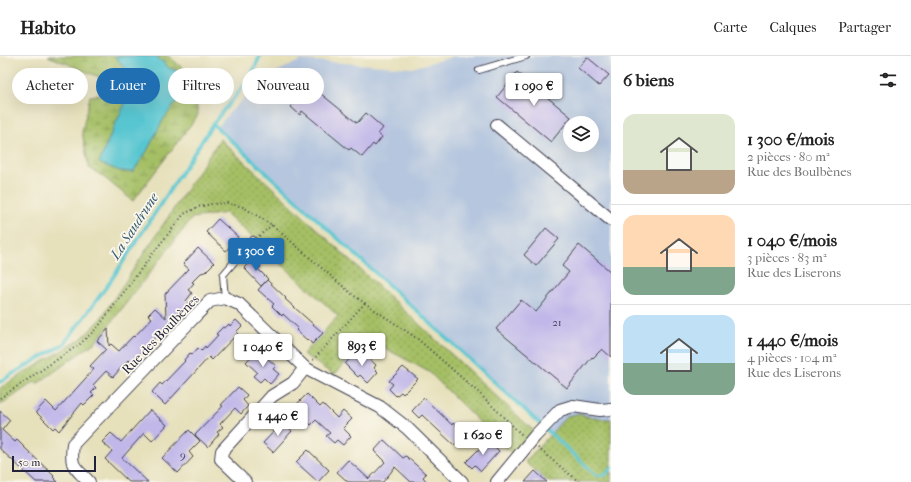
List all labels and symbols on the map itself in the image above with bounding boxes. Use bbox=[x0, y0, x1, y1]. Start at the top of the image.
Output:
pin: 1 090 € bbox=[497, 73, 571, 107]
water label: La Saudrune bbox=[106, 190, 162, 264]
pin: 1 300 € bbox=[219, 238, 293, 272]
street label: Rue des Boulbènes bbox=[119, 291, 202, 377]
house number: 21 bbox=[552, 316, 562, 329]
pin: 893 € bbox=[334, 333, 390, 367]
pin: 1 040 € bbox=[226, 334, 300, 368]
pin: 1 440 € bbox=[241, 403, 315, 437]
pin: 1 620 € bbox=[446, 422, 520, 456]
house number: 9 bbox=[180, 449, 186, 462]
scale bar bbox=[12, 454, 96, 473]

